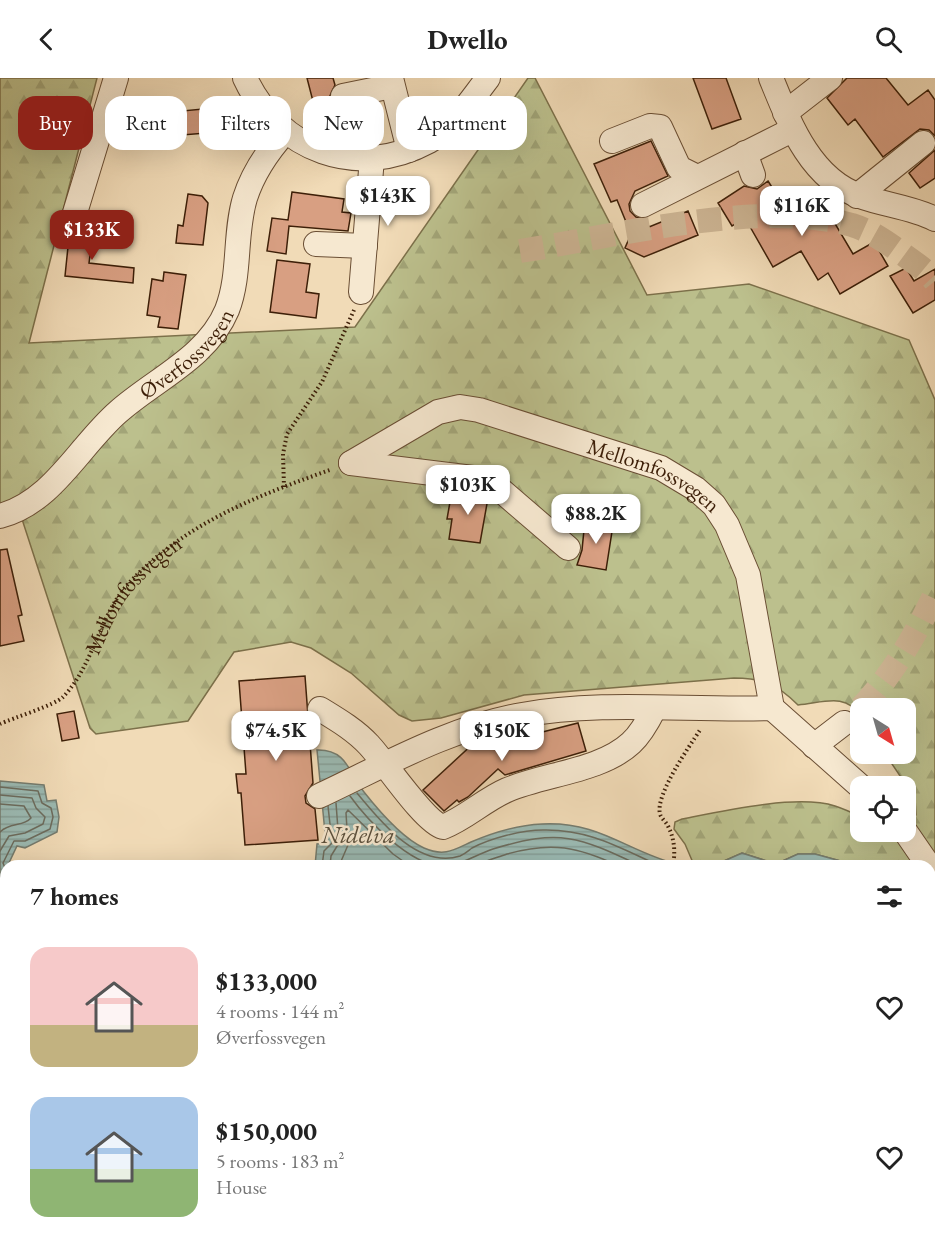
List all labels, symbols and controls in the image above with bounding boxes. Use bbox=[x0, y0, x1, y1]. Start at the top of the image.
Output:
text: Dwello bbox=[427, 22, 508, 57]
icon: back bbox=[30, 23, 63, 56]
icon: search bbox=[872, 23, 905, 56]
chip: Buy bbox=[18, 96, 93, 150]
chip: Rent bbox=[105, 96, 187, 150]
chip: Filters bbox=[199, 96, 291, 150]
chip: New bbox=[303, 96, 384, 150]
chip: Apartment bbox=[396, 96, 527, 150]
pin: $143K bbox=[346, 176, 430, 227]
text: $143K bbox=[360, 182, 416, 208]
pin: $116K bbox=[760, 186, 844, 237]
text: $116K bbox=[774, 192, 830, 218]
pin: $133K bbox=[50, 210, 134, 261]
text: $133K bbox=[64, 216, 120, 242]
street label: Øverfossvegen bbox=[133, 304, 240, 405]
street label: Mellomfossvegen bbox=[584, 431, 727, 519]
pin: $103K bbox=[426, 465, 510, 516]
text: $103K bbox=[440, 471, 496, 497]
pin: $88.2K bbox=[547, 494, 645, 545]
text: $88.2K bbox=[565, 500, 627, 526]
street label: Mellomfossvegen bbox=[78, 528, 187, 659]
north arrow bbox=[850, 698, 916, 764]
map controls bbox=[850, 698, 916, 842]
pin: $74.5K bbox=[227, 711, 325, 762]
pin: $150K bbox=[460, 711, 544, 762]
text: $74.5K bbox=[245, 717, 307, 743]
text: $150K bbox=[474, 717, 530, 743]
button: locate bbox=[850, 776, 916, 842]
water label: Nidelva bbox=[320, 819, 395, 850]
text: 7 homes bbox=[30, 879, 119, 913]
icon: filters bbox=[873, 880, 906, 913]
text: $133,000 bbox=[216, 964, 317, 998]
icon: home bbox=[78, 971, 150, 1043]
icon: heart bbox=[873, 991, 906, 1024]
text: 4 rooms · 144 m² bbox=[216, 998, 344, 1024]
text: Øverfossvegen bbox=[216, 1024, 326, 1050]
text: $150,000 bbox=[216, 1114, 317, 1148]
icon: home bbox=[78, 1121, 150, 1193]
icon: heart bbox=[873, 1141, 906, 1174]
text: 5 rooms · 183 m² bbox=[216, 1148, 344, 1174]
text: House bbox=[216, 1174, 267, 1200]

